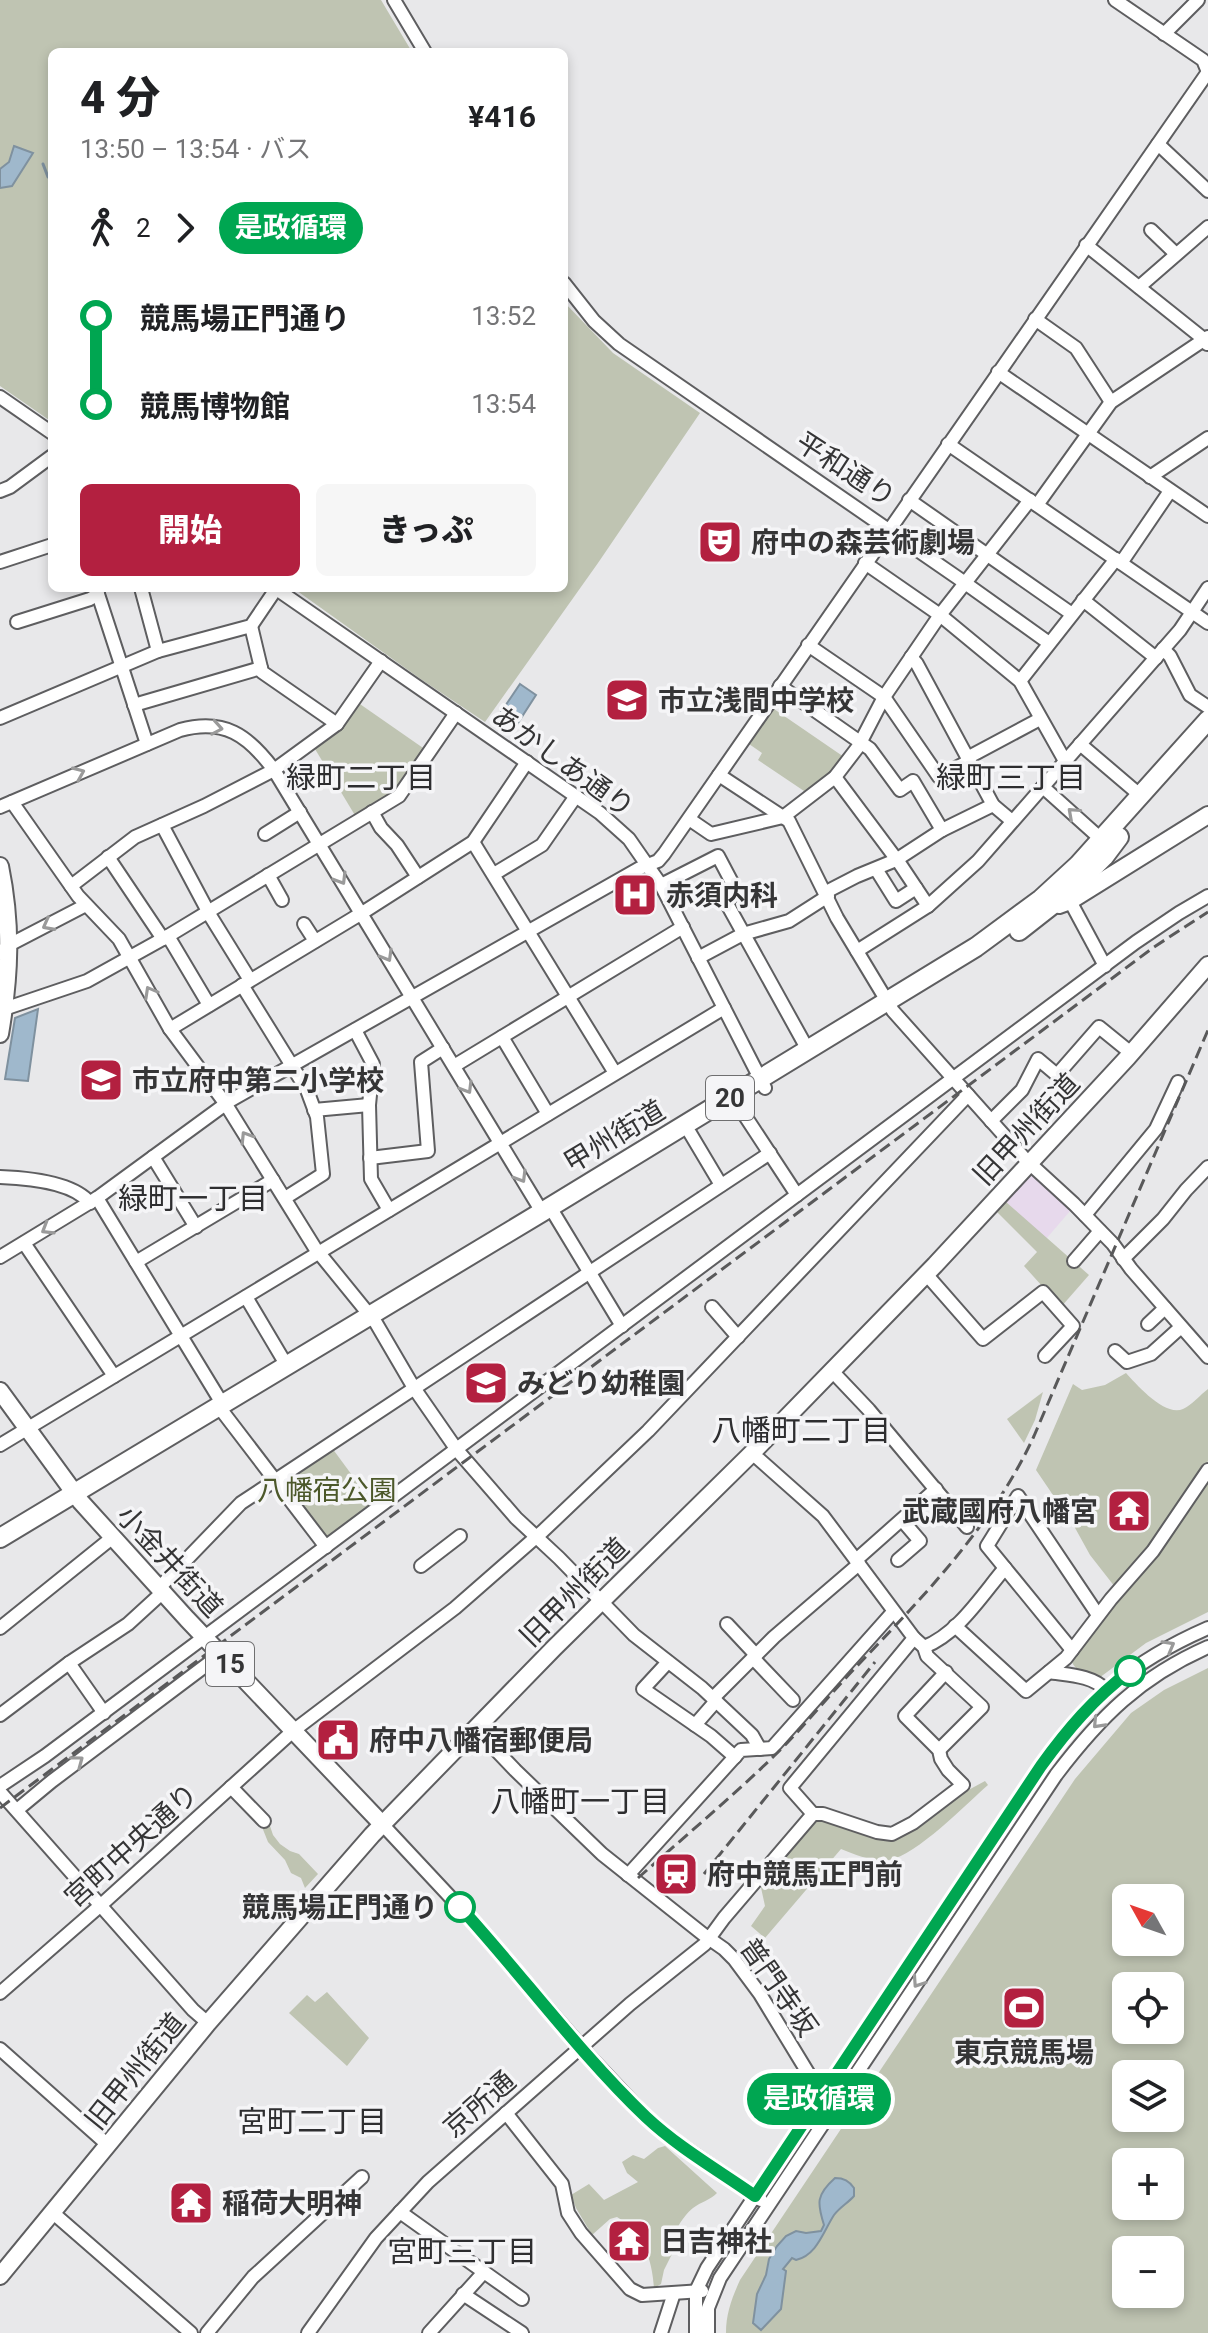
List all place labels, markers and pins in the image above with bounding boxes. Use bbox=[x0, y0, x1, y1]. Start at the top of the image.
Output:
theatre icon: 府中の森芸術劇場 bbox=[696, 518, 744, 566]
place label: 府中の森芸術劇場 bbox=[751, 526, 975, 559]
school or university icon: 市立浅間中学校 bbox=[603, 676, 651, 724]
place label: 市立浅間中学校 bbox=[658, 684, 854, 717]
hospital icon: 赤須内科 bbox=[611, 871, 659, 919]
place label: 赤須内科 bbox=[666, 879, 778, 912]
school or university icon: 市立府中第二小学校 bbox=[77, 1056, 125, 1104]
place label: 市立府中第二小学校 bbox=[132, 1064, 384, 1097]
school or university icon: みどり幼稚園 bbox=[462, 1359, 510, 1407]
place label: みどり幼稚園 bbox=[517, 1367, 685, 1400]
temple icon: 武蔵國府八幡宮 bbox=[1105, 1487, 1153, 1535]
place label: 武蔵國府八幡宮 bbox=[902, 1495, 1098, 1528]
unlabelled marker bbox=[1115, 1656, 1145, 1686]
public building icon: 府中八幡宿郵便局 bbox=[314, 1716, 362, 1764]
place label: 府中八幡宿郵便局 bbox=[369, 1724, 593, 1757]
station icon: 府中競馬正門前 bbox=[652, 1850, 700, 1898]
place label: 府中競馬正門前 bbox=[707, 1858, 903, 1891]
place label: 競馬場正門通り bbox=[242, 1891, 438, 1924]
marker: 競馬場正門通り bbox=[445, 1892, 475, 1922]
sports icon: 東京競馬場 bbox=[1000, 1984, 1048, 2032]
place label: 東京競馬場 bbox=[954, 2036, 1094, 2069]
temple icon: 稲荷大明神 bbox=[167, 2179, 215, 2227]
place label: 稲荷大明神 bbox=[222, 2187, 362, 2220]
temple icon: 日吉神社 bbox=[605, 2217, 653, 2265]
place label: 日吉神社 bbox=[660, 2225, 772, 2258]

